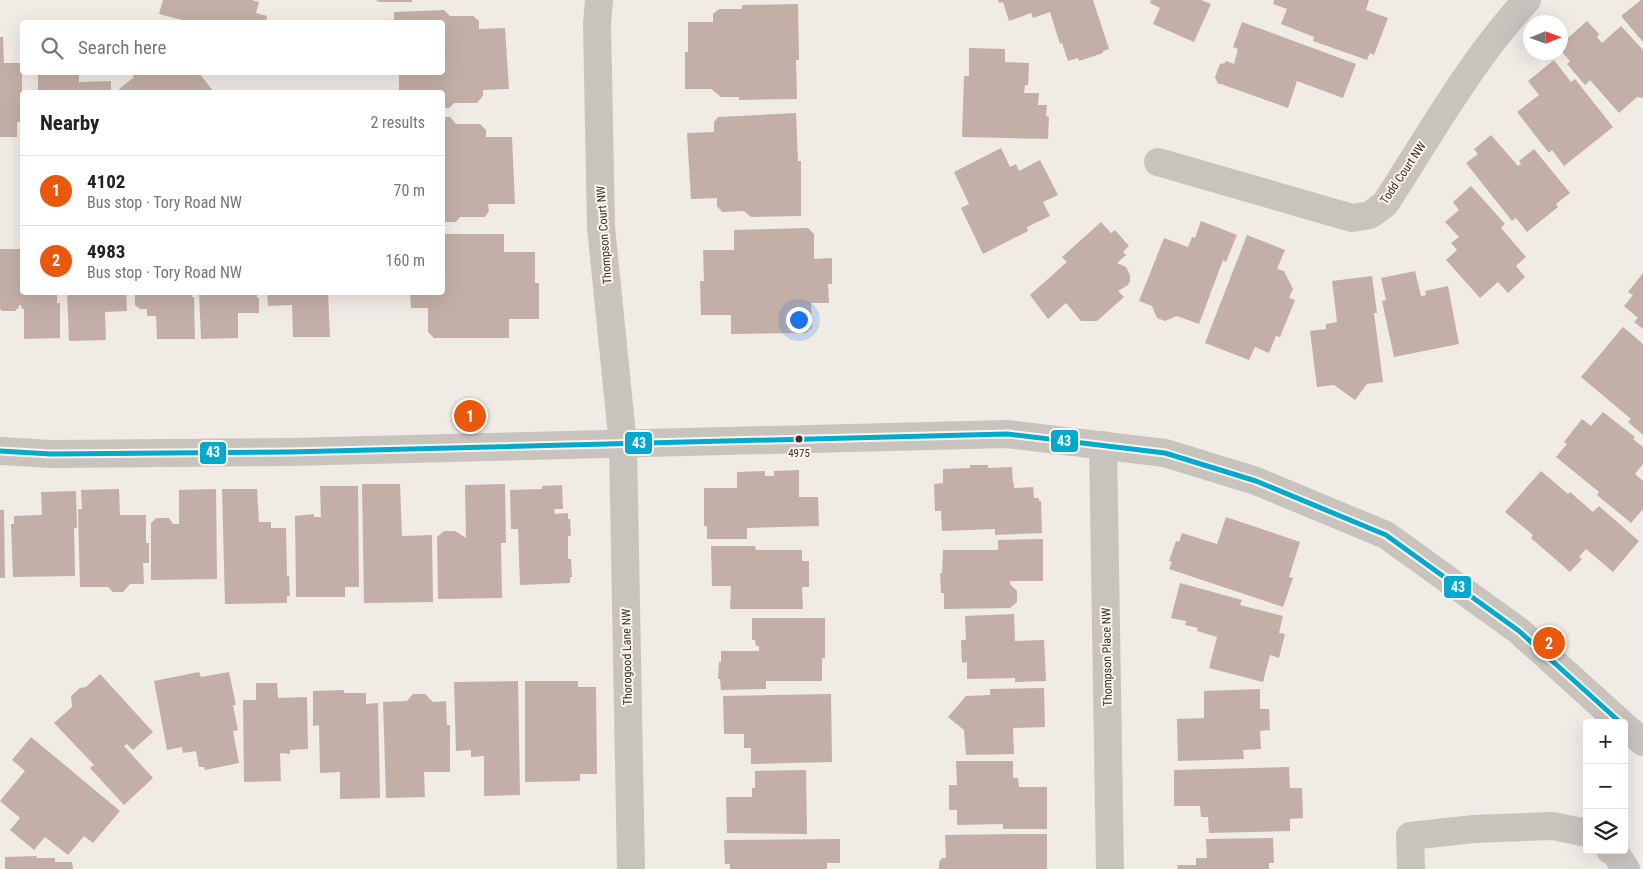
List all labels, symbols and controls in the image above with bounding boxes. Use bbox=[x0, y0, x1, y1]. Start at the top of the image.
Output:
north arrow bbox=[1523, 15, 1568, 60]
search box bbox=[20, 20, 445, 75]
icon: search bbox=[38, 34, 66, 62]
text: Search here bbox=[78, 36, 166, 59]
text: Nearby bbox=[40, 111, 99, 135]
text: 2 results bbox=[370, 113, 425, 132]
street label: Todd Court NW bbox=[1377, 139, 1429, 207]
text: 4102 bbox=[87, 170, 125, 193]
text: 1 bbox=[52, 181, 60, 200]
text: 70 m bbox=[393, 181, 425, 200]
street label: Thompson Court NW bbox=[594, 185, 614, 285]
text: Bus stop · Tory Road NW bbox=[87, 193, 242, 212]
text: 4983 bbox=[87, 240, 125, 263]
text: 2 bbox=[52, 251, 60, 270]
text: 160 m bbox=[386, 251, 425, 270]
text: Bus stop · Tory Road NW bbox=[87, 263, 242, 282]
your location bbox=[786, 307, 812, 333]
pin: 1 bbox=[454, 397, 486, 435]
line badge: 43 bbox=[1050, 429, 1079, 453]
line badge: 43 bbox=[624, 431, 653, 455]
text: 43 bbox=[1057, 433, 1071, 449]
marker: 4975 bbox=[794, 434, 804, 444]
text: 43 bbox=[632, 435, 646, 451]
line badge: 43 bbox=[199, 441, 227, 465]
text: 43 bbox=[206, 444, 220, 460]
place label: 4975 bbox=[788, 447, 810, 460]
line badge: 43 bbox=[1443, 575, 1472, 599]
text: 43 bbox=[1451, 579, 1465, 595]
street label: Thompson Place NW bbox=[1099, 608, 1115, 706]
street label: Thorogood Lane NW bbox=[619, 609, 635, 705]
pin: 2 bbox=[1533, 624, 1565, 662]
map controls bbox=[1583, 719, 1628, 854]
button: + bbox=[1583, 719, 1628, 764]
button: − bbox=[1583, 764, 1628, 809]
button: layers bbox=[1583, 809, 1628, 854]

